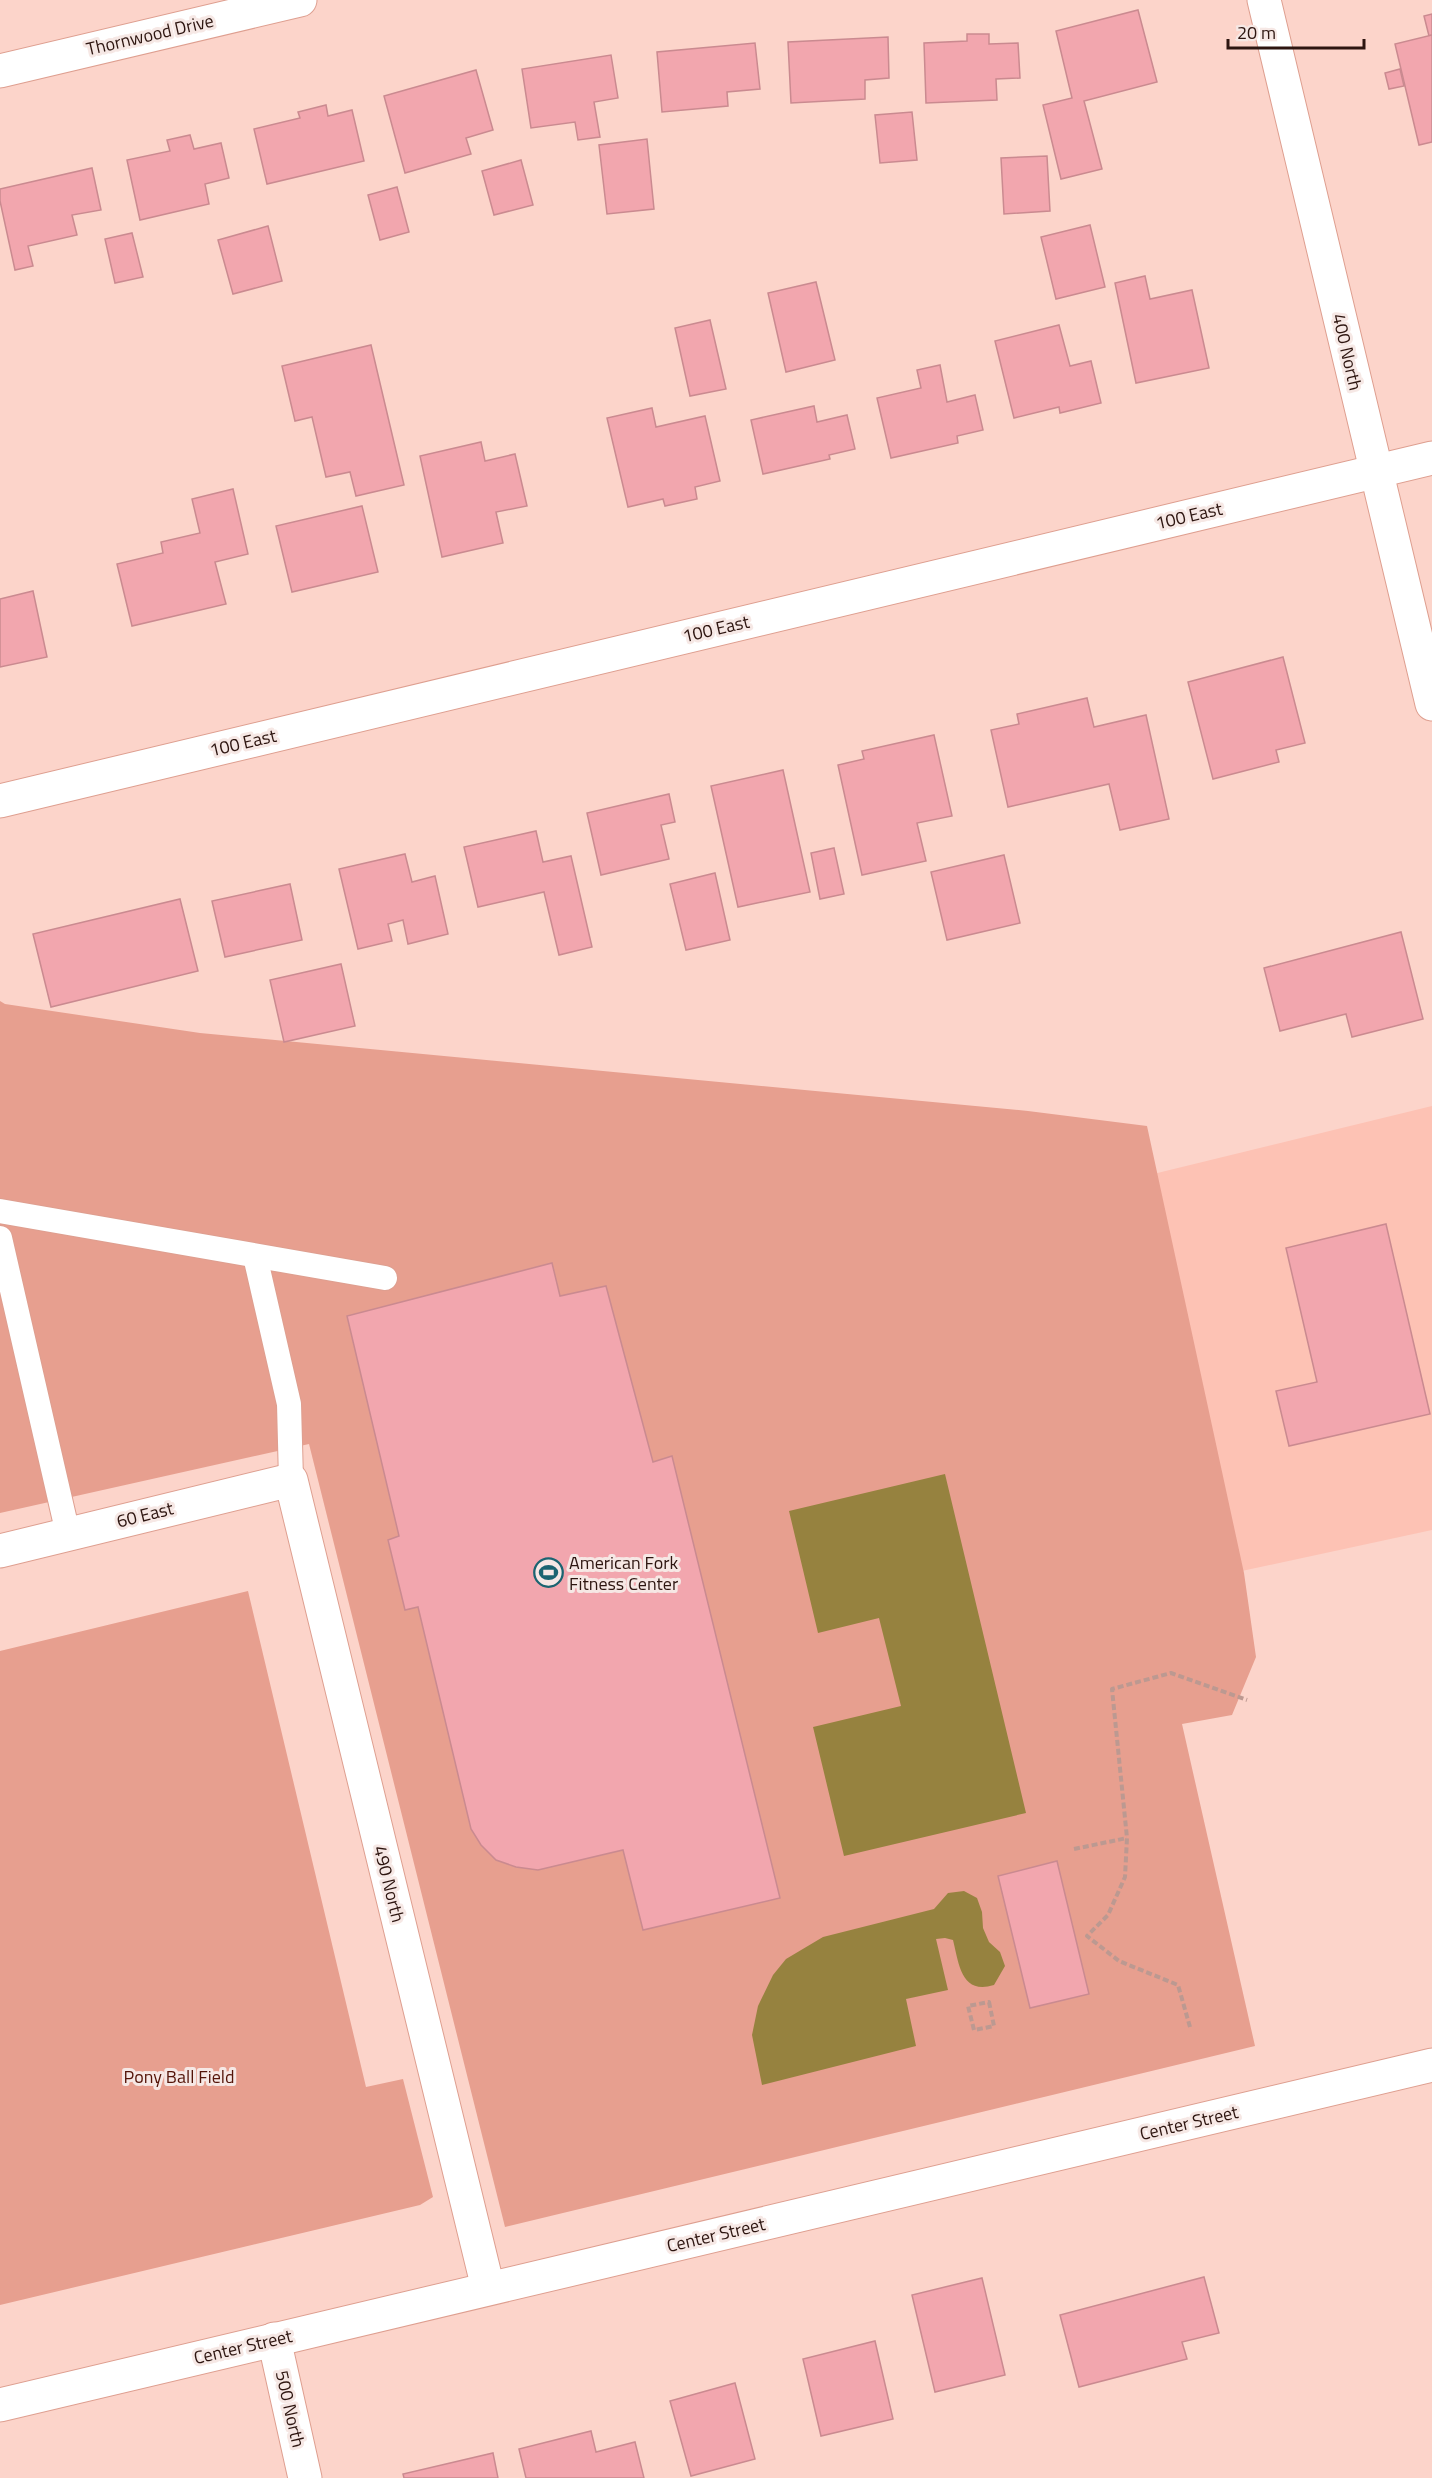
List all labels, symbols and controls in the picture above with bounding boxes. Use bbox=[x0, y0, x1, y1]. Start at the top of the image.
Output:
street label: Thornwood Drive bbox=[84, 7, 216, 62]
scale bar bbox=[1228, 12, 1364, 50]
text: 20 m bbox=[1237, 19, 1276, 46]
street label: 400 North bbox=[1326, 311, 1369, 393]
street label: 100 East bbox=[1153, 495, 1226, 536]
street label: 100 East bbox=[680, 608, 753, 649]
street label: 100 East bbox=[207, 722, 280, 763]
street label: 60 East bbox=[114, 1494, 177, 1535]
place label: American Fork Fitness Center bbox=[569, 1549, 678, 1597]
sports icon: American Fork Fitness Center bbox=[532, 1557, 564, 1589]
street label: 490 North bbox=[367, 1843, 412, 1925]
park label: Pony Ball Field bbox=[124, 2063, 234, 2090]
street label: Center Street bbox=[1137, 2098, 1241, 2147]
street label: Center Street bbox=[664, 2210, 768, 2259]
street label: Center Street bbox=[191, 2322, 295, 2371]
street label: 500 North bbox=[269, 2368, 312, 2450]

